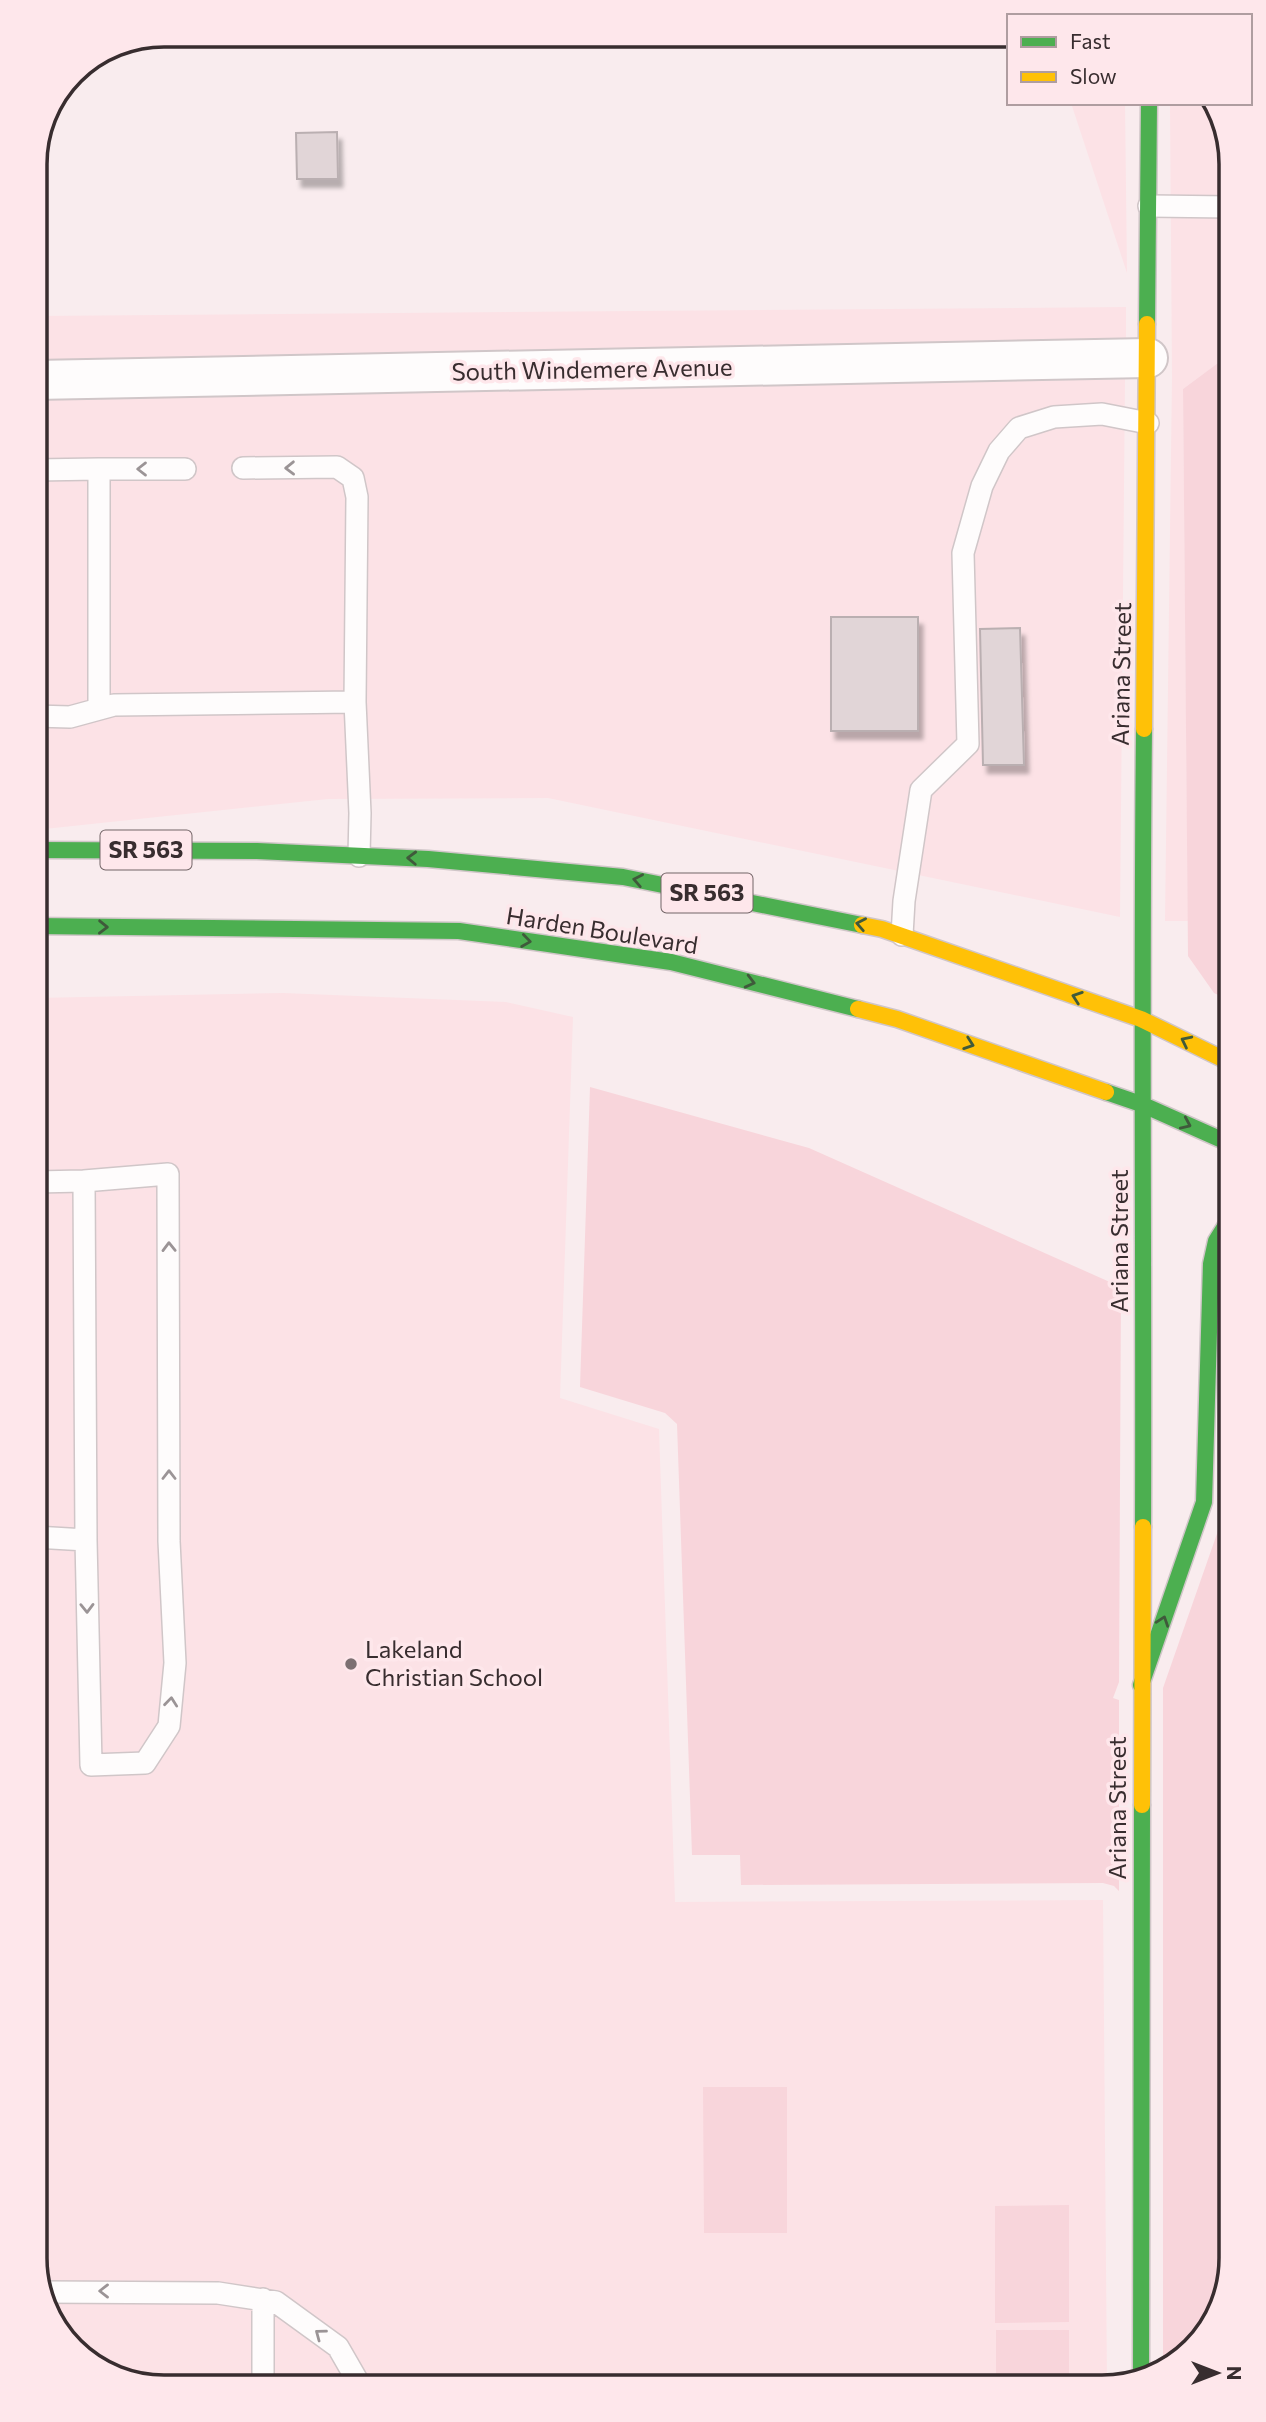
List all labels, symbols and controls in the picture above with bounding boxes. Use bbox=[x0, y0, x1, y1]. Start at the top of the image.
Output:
legend bbox=[1007, 14, 1252, 105]
text: Fast bbox=[1070, 28, 1111, 53]
text: Slow bbox=[1070, 63, 1117, 88]
street label: South Windemere Avenue bbox=[451, 352, 733, 385]
one-way arrow bbox=[284, 460, 295, 475]
one-way arrow bbox=[136, 461, 147, 477]
street label: Ariana Street bbox=[1105, 602, 1136, 746]
road number: SR 563 bbox=[100, 830, 192, 870]
one-way arrow bbox=[406, 850, 417, 865]
one-way arrow bbox=[632, 873, 644, 888]
road number: SR 563 bbox=[662, 874, 752, 912]
street label: Harden Boulevard bbox=[504, 900, 700, 959]
one-way arrow bbox=[855, 918, 867, 933]
one-way arrow bbox=[99, 919, 109, 935]
one-way arrow bbox=[521, 933, 532, 948]
one-way arrow bbox=[744, 974, 756, 988]
one-way arrow bbox=[1071, 991, 1083, 1005]
one-way arrow bbox=[962, 1036, 974, 1050]
one-way arrow bbox=[1181, 1036, 1193, 1050]
one-way arrow bbox=[1179, 1116, 1191, 1130]
street label: Ariana Street bbox=[1104, 1169, 1133, 1313]
one-way arrow bbox=[161, 1241, 176, 1252]
one-way arrow bbox=[161, 1469, 177, 1479]
one-way arrow bbox=[79, 1603, 95, 1614]
one-way arrow bbox=[1155, 1615, 1169, 1627]
place label: Lakeland Christian School bbox=[365, 1634, 543, 1691]
marker: Lakeland Christian School bbox=[343, 1656, 359, 1672]
one-way arrow bbox=[164, 1696, 179, 1708]
street label: Ariana Street bbox=[1102, 1736, 1131, 1880]
one-way arrow bbox=[98, 2283, 108, 2299]
one-way arrow bbox=[315, 2330, 328, 2342]
north arrow bbox=[1182, 2338, 1252, 2408]
text: N bbox=[1223, 2366, 1246, 2380]

